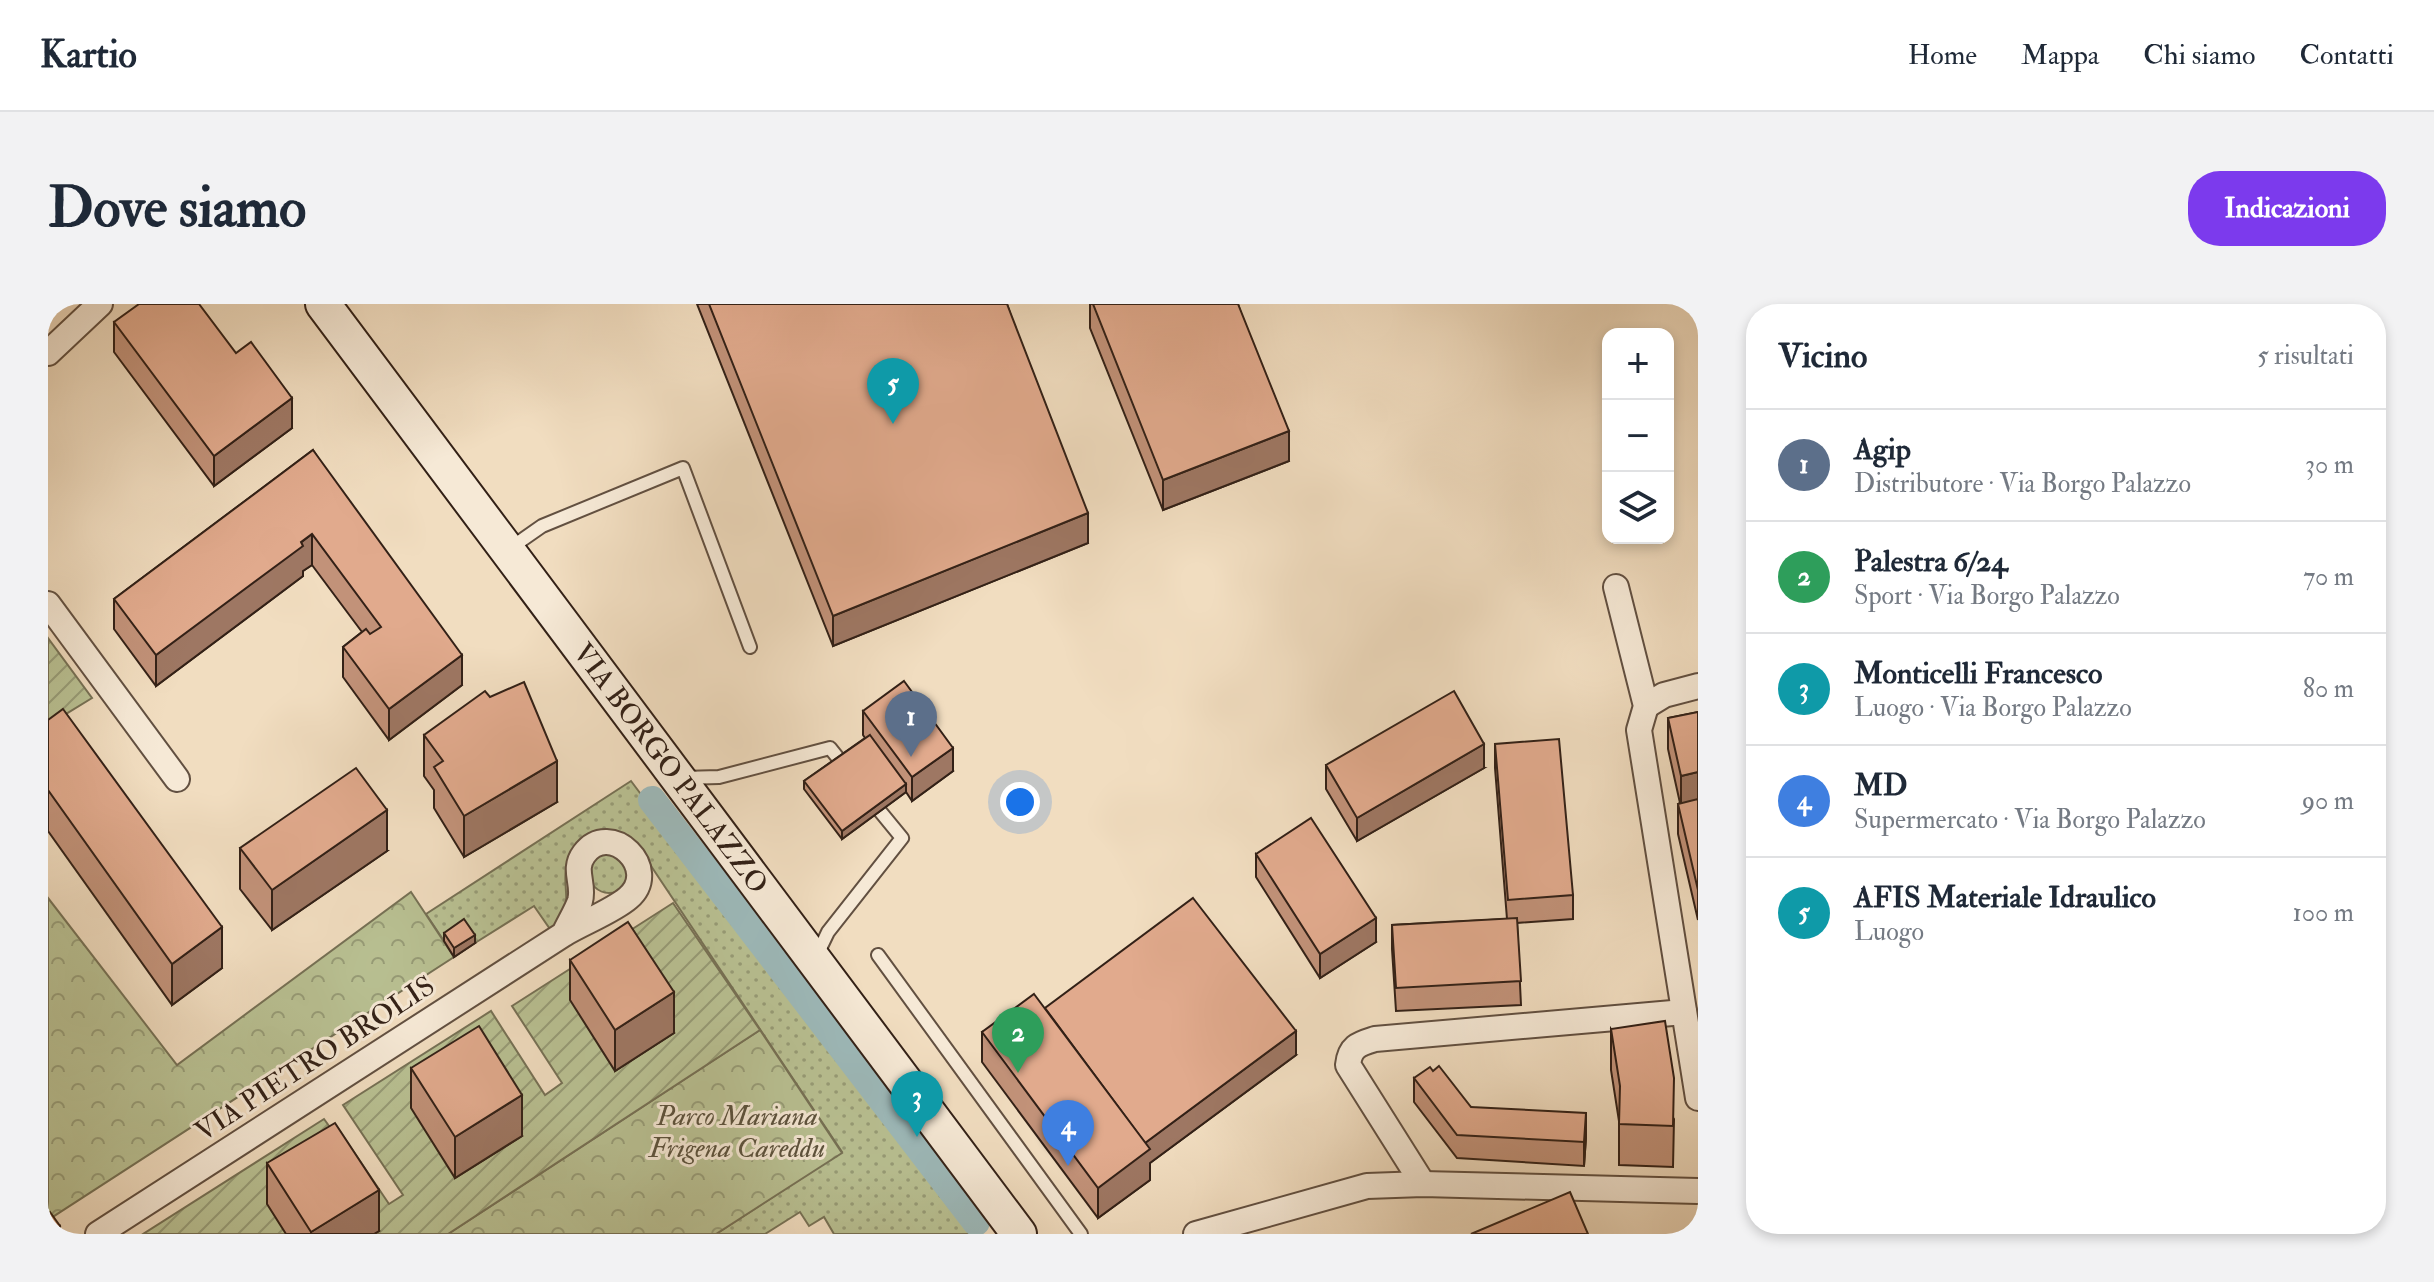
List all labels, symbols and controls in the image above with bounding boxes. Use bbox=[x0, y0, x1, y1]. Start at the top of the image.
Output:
text: Kartio bbox=[40, 31, 137, 79]
text: Home bbox=[1908, 38, 1977, 73]
text: Mappa bbox=[2021, 38, 2099, 73]
text: Chi siamo bbox=[2143, 38, 2256, 73]
text: Contatti bbox=[2300, 38, 2394, 73]
button: Indicazioni bbox=[2188, 171, 2386, 246]
text: Dove siamo bbox=[48, 173, 306, 244]
map controls bbox=[1602, 328, 1674, 544]
button: + bbox=[1602, 328, 1674, 400]
text: Vicino bbox=[1778, 335, 1867, 378]
text: 5 risultati bbox=[2257, 340, 2354, 372]
pin: 5 bbox=[867, 358, 919, 424]
button: − bbox=[1602, 400, 1674, 472]
text: Agip bbox=[1854, 431, 1911, 468]
text: 1 bbox=[1799, 449, 1809, 481]
text: 30 m bbox=[2305, 449, 2354, 481]
text: Distributore · Via Borgo Palazzo bbox=[1854, 468, 2191, 500]
button: layers bbox=[1602, 472, 1674, 544]
text: Palestra 6/24 bbox=[1854, 543, 2007, 580]
text: 2 bbox=[1797, 561, 1811, 593]
text: 70 m bbox=[2303, 561, 2354, 593]
text: Sport · Via Borgo Palazzo bbox=[1854, 580, 2120, 612]
street label: VIA BORGO PALAZZO bbox=[565, 636, 776, 901]
text: Monticelli Francesco bbox=[1854, 655, 2102, 692]
text: 3 bbox=[1799, 673, 1809, 705]
text: 80 m bbox=[2303, 673, 2354, 705]
pin: 1 bbox=[885, 691, 937, 757]
text: Luogo · Via Borgo Palazzo bbox=[1854, 692, 2132, 724]
text: MD bbox=[1854, 767, 1907, 804]
your location bbox=[1000, 782, 1040, 822]
text: 4 bbox=[1797, 785, 1811, 817]
text: 90 m bbox=[2302, 785, 2354, 817]
text: Supermercato · Via Borgo Palazzo bbox=[1854, 804, 2206, 836]
text: AFIS Materiale Idraulico bbox=[1854, 879, 2156, 916]
text: 5 bbox=[1798, 897, 1810, 929]
text: 100 m bbox=[2293, 897, 2354, 929]
text: Luogo bbox=[1854, 916, 1924, 948]
street label: VIA PIETRO BROLIS bbox=[189, 968, 441, 1150]
pin: 2 bbox=[992, 1007, 1044, 1073]
pin: 3 bbox=[891, 1071, 943, 1137]
park label: Parco Mariana Frigena Careddu bbox=[647, 1099, 825, 1166]
pin: 4 bbox=[1042, 1100, 1094, 1166]

